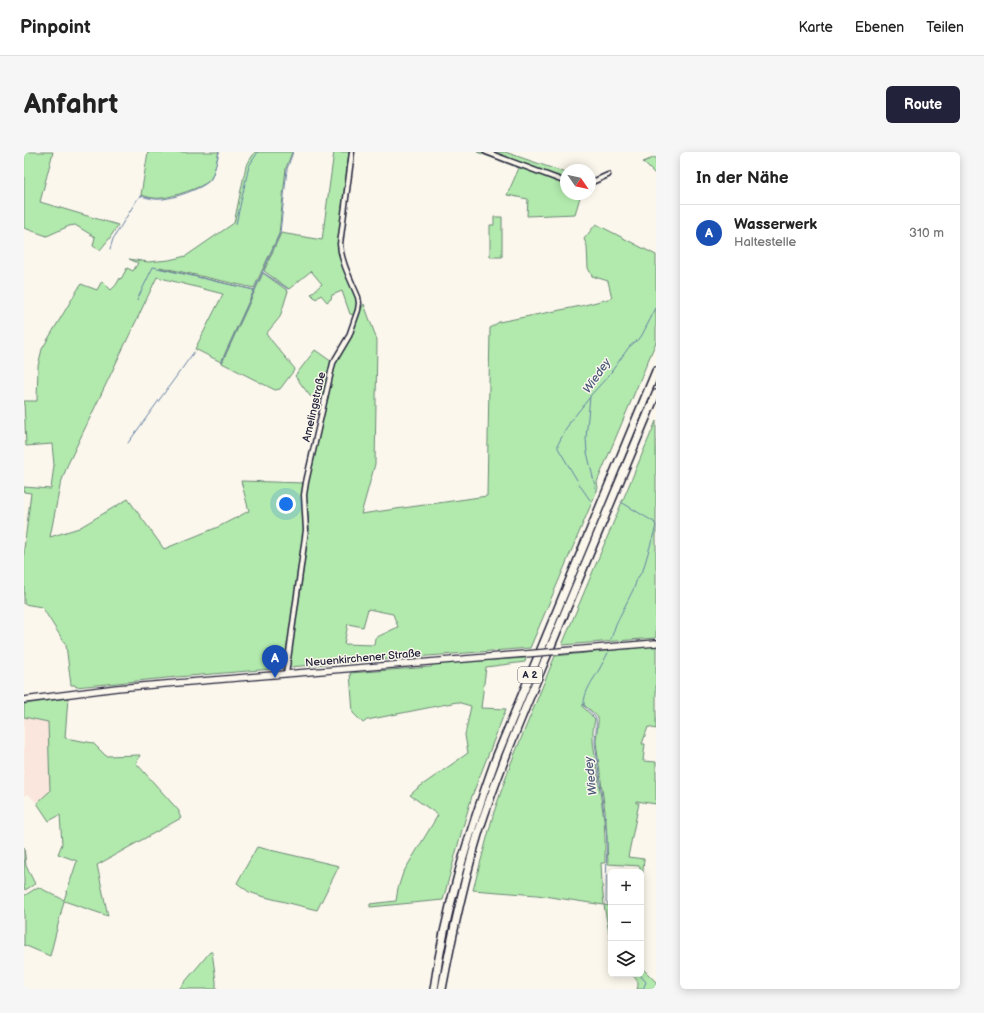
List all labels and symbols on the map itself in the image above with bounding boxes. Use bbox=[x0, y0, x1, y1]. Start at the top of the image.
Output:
north arrow bbox=[560, 164, 596, 200]
water label: Wiedey bbox=[580, 355, 615, 396]
street label: Amelingstraße bbox=[300, 370, 328, 443]
your location bbox=[276, 494, 296, 514]
pin: A bbox=[262, 645, 288, 678]
street label: Neuenkirchener Straße bbox=[305, 646, 422, 670]
road number: A 2 bbox=[518, 667, 542, 683]
water label: Wiedey bbox=[581, 755, 601, 796]

